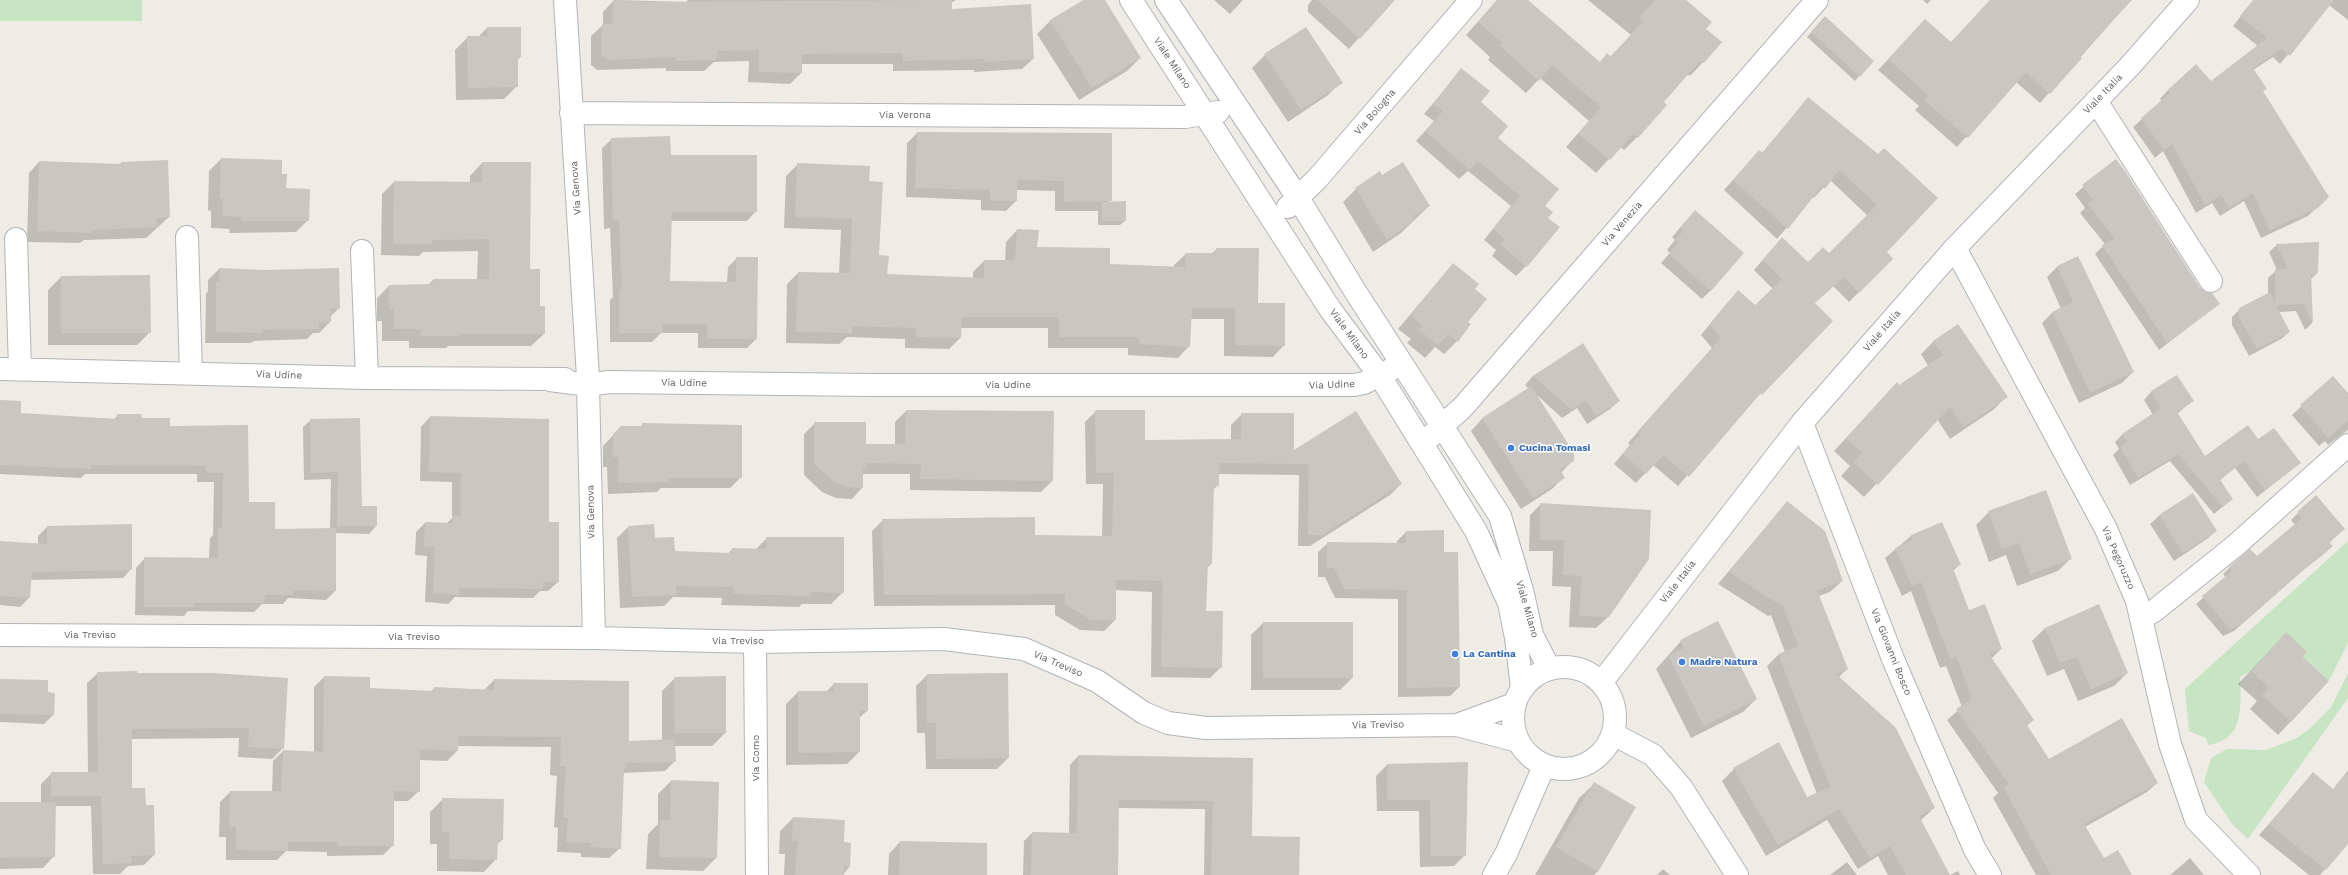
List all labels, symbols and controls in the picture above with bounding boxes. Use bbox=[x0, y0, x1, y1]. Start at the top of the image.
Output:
street label: Viale Milano bbox=[1151, 35, 1193, 91]
street label: Viale Italia bbox=[2081, 71, 2125, 117]
street label: Via Bologna bbox=[1352, 87, 1398, 137]
street label: Via Verona bbox=[879, 109, 931, 121]
street label: Via Genova bbox=[568, 161, 584, 215]
street label: Via Venezia bbox=[1599, 199, 1645, 249]
street label: Viale Milano bbox=[1327, 307, 1371, 361]
street label: Viale Italia bbox=[1861, 308, 1903, 354]
street label: Via Udine bbox=[256, 368, 302, 382]
street label: Via Udine bbox=[661, 377, 707, 389]
street label: Via Udine bbox=[1309, 378, 1355, 392]
street label: Via Udine bbox=[985, 379, 1031, 391]
place label: Cucina Tomasi bbox=[1519, 442, 1590, 454]
marker: Cucina Tomasi bbox=[1506, 443, 1516, 453]
street label: Via Genova bbox=[585, 485, 597, 539]
street label: Via Pegoruzzo bbox=[2099, 524, 2137, 592]
street label: Viale Italia bbox=[1658, 558, 1698, 606]
street label: Viale Milano bbox=[1513, 579, 1541, 639]
street label: Via Giovanni Bosco bbox=[1868, 607, 1914, 697]
street label: Via Treviso bbox=[64, 629, 116, 641]
street label: Via Treviso bbox=[388, 631, 440, 643]
street label: Via Treviso bbox=[712, 635, 764, 647]
street label: Via Treviso bbox=[1032, 648, 1084, 680]
place label: La Cantina bbox=[1463, 648, 1516, 660]
marker: La Cantina bbox=[1450, 649, 1460, 659]
place label: Madre Natura bbox=[1690, 656, 1758, 668]
marker: Madre Natura bbox=[1677, 657, 1687, 667]
street label: Via Treviso bbox=[1352, 719, 1404, 731]
street label: Via Como bbox=[750, 735, 762, 781]

